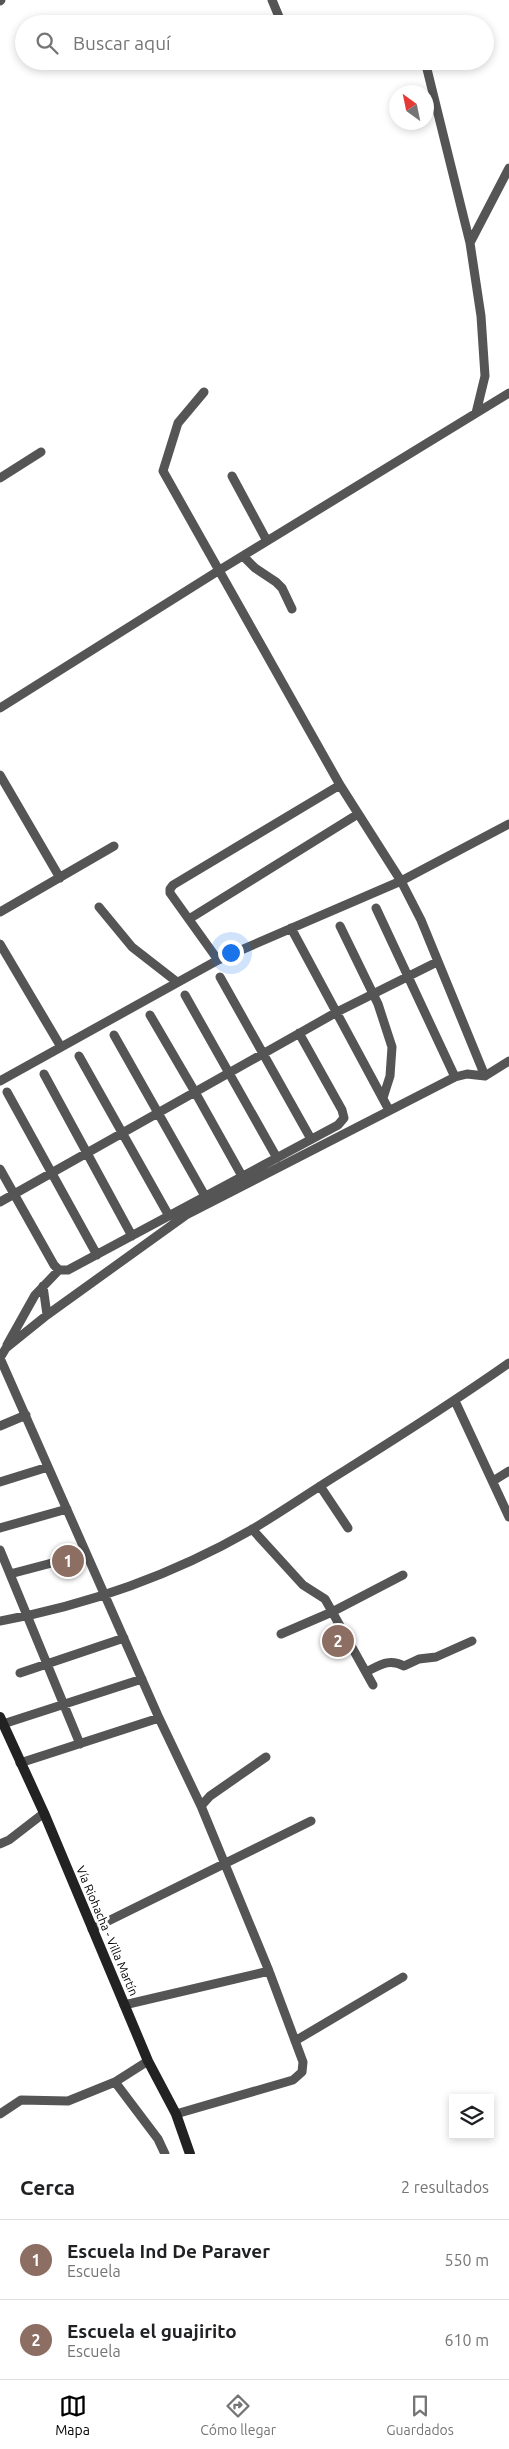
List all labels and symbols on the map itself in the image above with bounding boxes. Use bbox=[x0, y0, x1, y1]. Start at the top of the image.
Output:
north arrow bbox=[389, 85, 434, 130]
your location bbox=[218, 940, 244, 966]
pin: 1 bbox=[52, 1542, 84, 1580]
pin: 2 bbox=[322, 1622, 354, 1660]
street label: Vía Riohacha - Villa Martín bbox=[74, 1864, 141, 1998]

